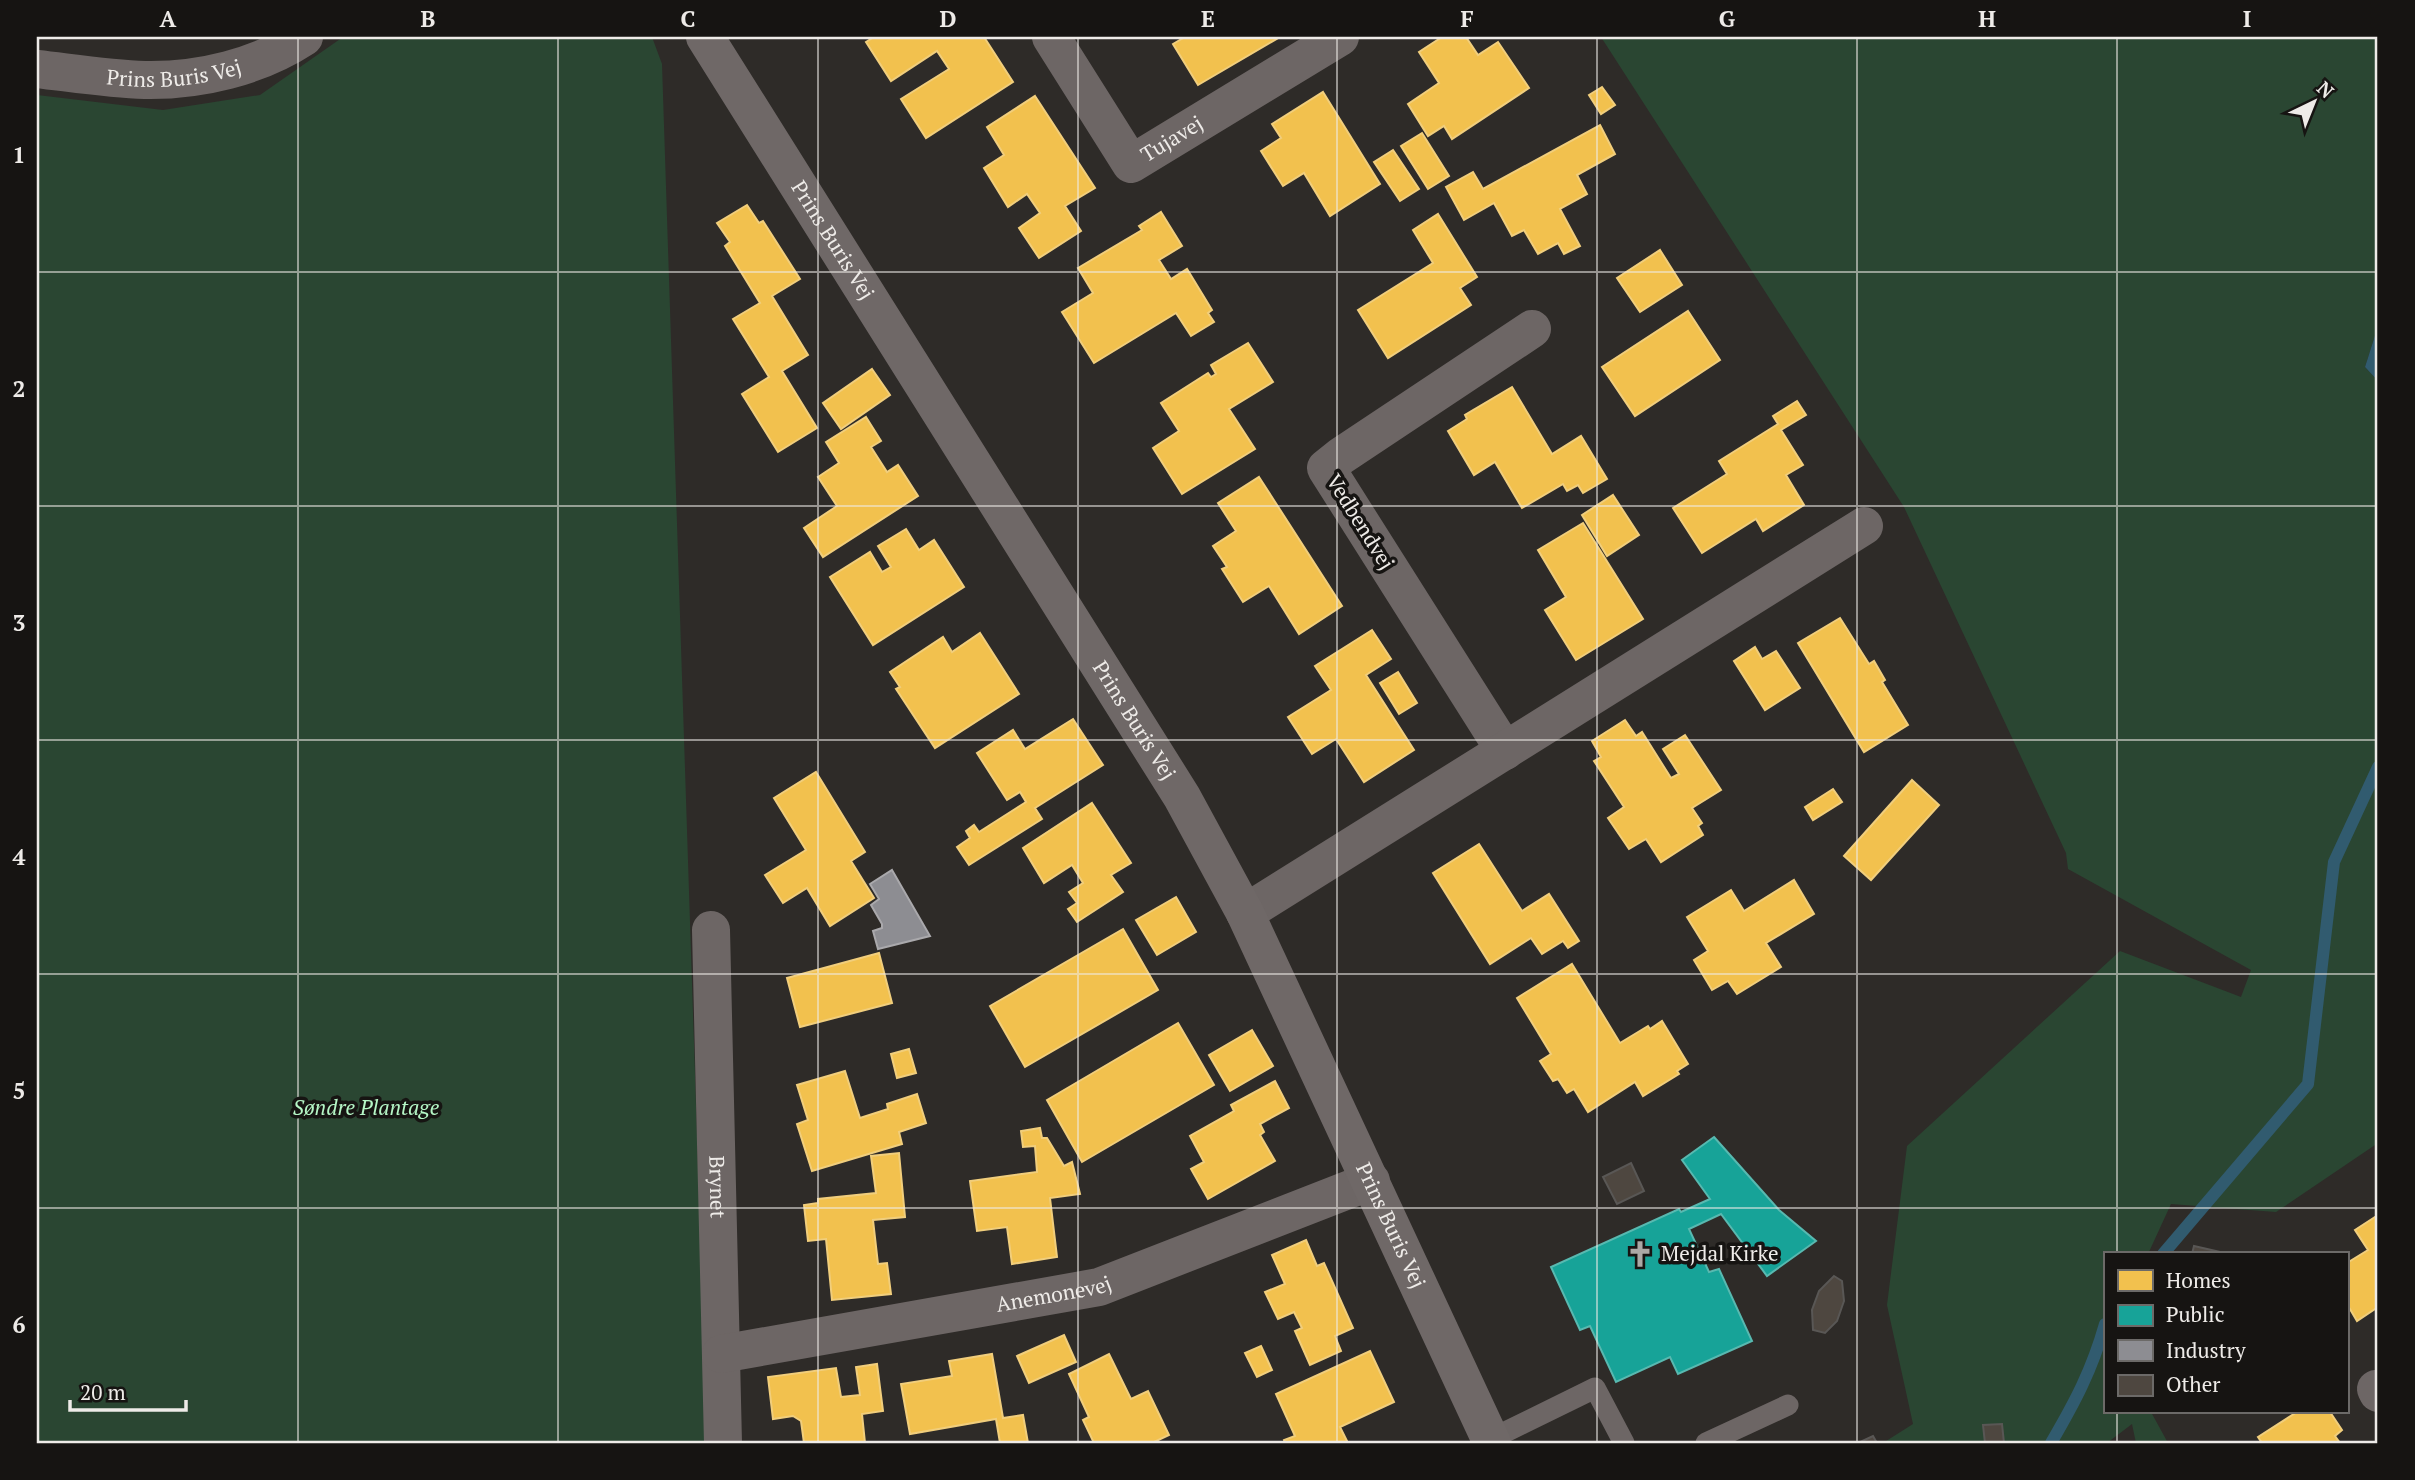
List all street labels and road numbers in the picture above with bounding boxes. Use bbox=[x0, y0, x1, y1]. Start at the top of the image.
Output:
street label: Prins Buris Vej bbox=[105, 52, 245, 93]
street label: Tujavej bbox=[1135, 109, 1208, 168]
street label: Prins Buris Vej bbox=[786, 175, 881, 305]
street label: Vedbendvej bbox=[1320, 468, 1401, 575]
street label: Prins Buris Vej bbox=[1087, 655, 1183, 785]
street label: Brynet bbox=[703, 1155, 733, 1219]
street label: Prins Buris Vej bbox=[1350, 1158, 1433, 1292]
street label: Anemonevej bbox=[994, 1268, 1115, 1318]

